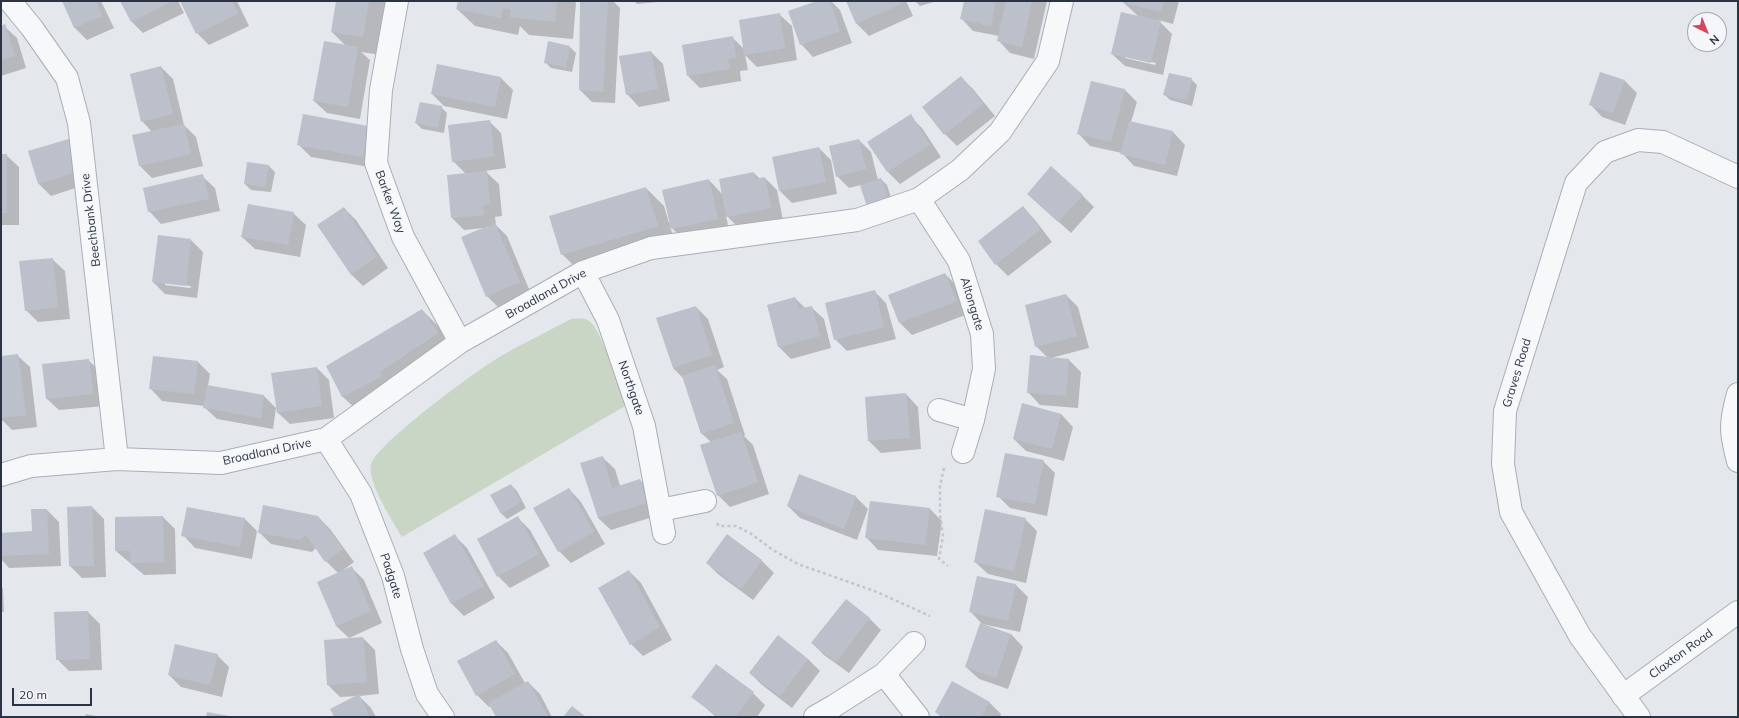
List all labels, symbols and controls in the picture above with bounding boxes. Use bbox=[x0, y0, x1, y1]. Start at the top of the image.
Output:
north arrow bbox=[1687, 12, 1727, 52]
text: N bbox=[1707, 32, 1722, 48]
street label: Barker Way bbox=[372, 169, 408, 235]
street label: Beechbank Drive bbox=[78, 173, 104, 267]
street label: Broadland Drive bbox=[503, 266, 589, 322]
street label: Altongate bbox=[957, 276, 987, 332]
street label: Graves Road bbox=[1500, 337, 1534, 409]
street label: Northgate bbox=[615, 359, 647, 417]
street label: Broadland Drive bbox=[221, 436, 313, 468]
street label: Padgate bbox=[377, 551, 405, 601]
street label: Claxton Road bbox=[1646, 626, 1716, 682]
scale bar bbox=[14, 680, 94, 706]
text: 20 m bbox=[19, 687, 47, 702]

